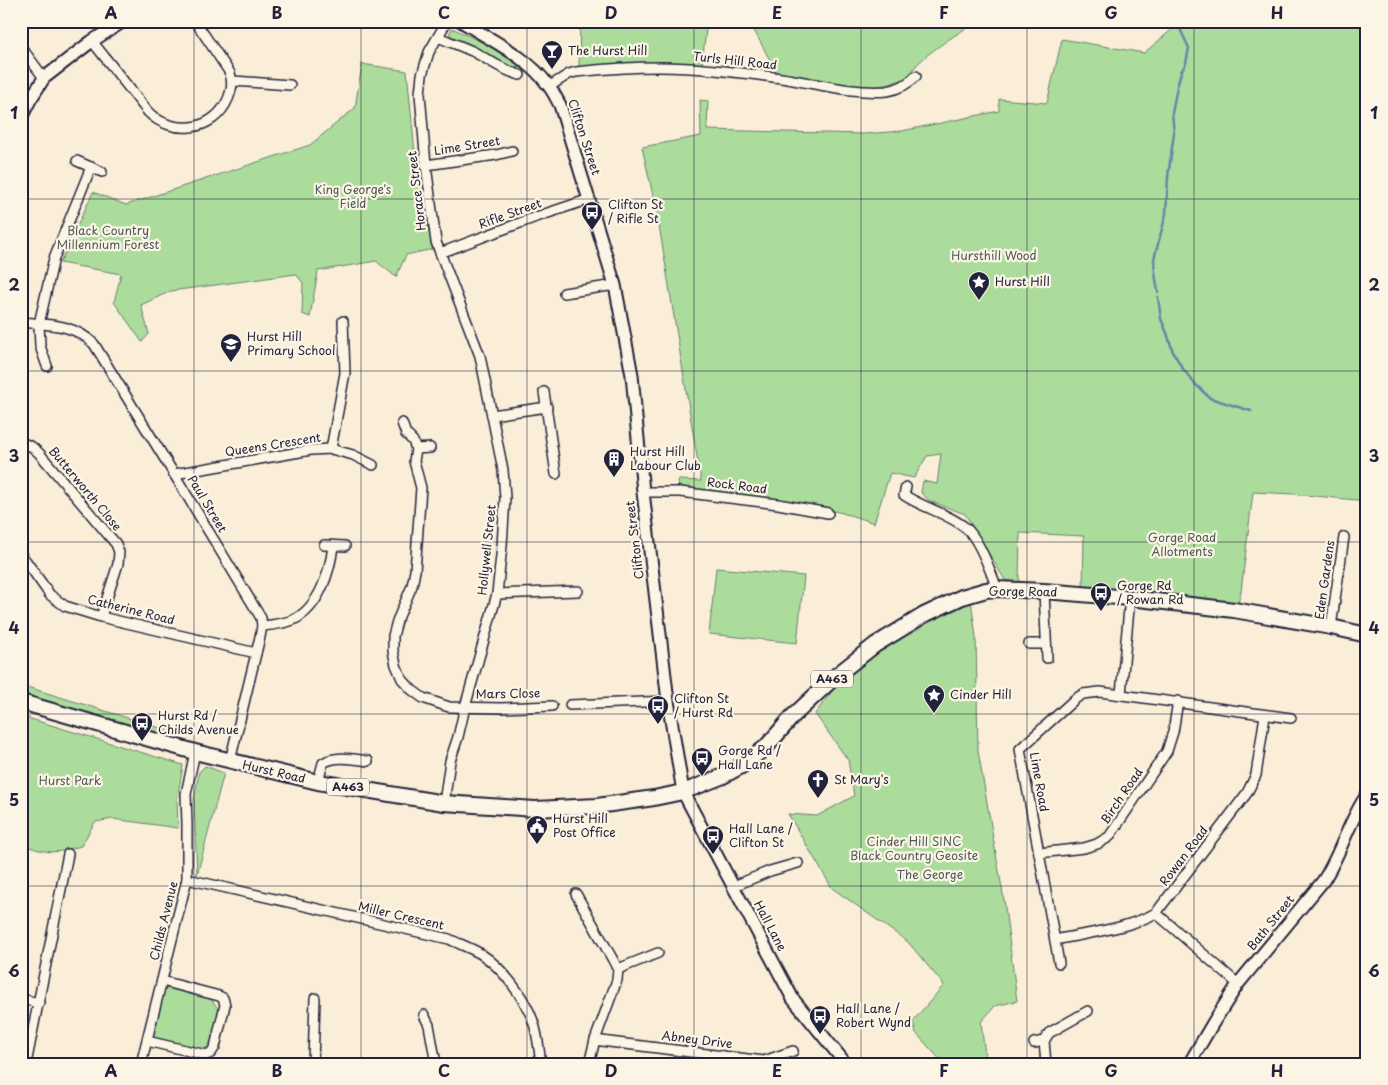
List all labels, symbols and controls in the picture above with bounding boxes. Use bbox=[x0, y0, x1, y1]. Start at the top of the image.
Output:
text: A bbox=[105, 0, 118, 24]
text: B bbox=[272, 0, 283, 24]
text: C bbox=[438, 0, 450, 24]
text: D bbox=[605, 0, 617, 24]
text: E bbox=[772, 0, 782, 24]
text: F bbox=[939, 0, 949, 24]
text: G bbox=[1104, 0, 1118, 24]
text: H bbox=[1271, 0, 1283, 24]
bar icon: The Hurst Hill bbox=[540, 39, 564, 70]
place label: The Hurst Hill bbox=[568, 41, 647, 59]
street label: Turls Hill Road bbox=[692, 47, 778, 73]
street label: Clifton Street bbox=[564, 96, 606, 177]
text: 1 bbox=[10, 100, 18, 124]
text: 1 bbox=[1370, 100, 1378, 124]
street label: Lime Street bbox=[433, 131, 501, 159]
street label: Horace Street bbox=[402, 150, 430, 232]
park label: King George's Field bbox=[315, 180, 392, 212]
street label: Rifle Street bbox=[476, 193, 544, 233]
place label: Clifton St / Rifle St bbox=[608, 195, 663, 227]
bus stop icon: Clifton St / Rifle St bbox=[580, 200, 604, 231]
park label: Black Country Millennium Forest bbox=[57, 221, 160, 253]
park label: Hursthill Wood bbox=[951, 246, 1037, 264]
place icon: Hurst Hill bbox=[967, 270, 991, 301]
text: 2 bbox=[8, 272, 20, 296]
place label: Hurst Hill bbox=[995, 272, 1050, 290]
text: 2 bbox=[1368, 272, 1380, 296]
place label: Hurst Hill Primary School bbox=[247, 327, 335, 359]
school or university icon: Hurst Hill Primary School bbox=[219, 332, 243, 363]
street label: Queens Crescent bbox=[224, 428, 322, 460]
street label: Butterworth Close bbox=[45, 442, 126, 534]
place label: Hurst Hill Labour Club bbox=[630, 442, 701, 474]
text: 3 bbox=[9, 443, 19, 467]
text: 3 bbox=[1369, 443, 1379, 467]
building icon: Hurst Hill Labour Club bbox=[602, 447, 626, 478]
street label: Paul Street bbox=[184, 471, 232, 536]
street label: Rock Road bbox=[706, 472, 768, 498]
street label: Clifton Street bbox=[620, 500, 648, 580]
street label: Hollywell Street bbox=[472, 503, 500, 596]
park label: Gorge Road Allotments bbox=[1148, 528, 1216, 560]
street label: Eden Gardens bbox=[1310, 539, 1339, 621]
place label: Gorge Rd / Rowan Rd bbox=[1117, 576, 1184, 608]
street label: Gorge Road bbox=[989, 581, 1057, 601]
bus stop icon: Gorge Rd / Rowan Rd bbox=[1089, 581, 1113, 612]
street label: Catherine Road bbox=[86, 589, 177, 629]
text: 4 bbox=[9, 615, 20, 639]
text: 4 bbox=[1369, 615, 1380, 639]
road number: A463 bbox=[811, 671, 853, 688]
street label: Mars Close bbox=[476, 683, 540, 703]
place icon: Cinder Hill bbox=[922, 683, 946, 714]
place label: Cinder Hill bbox=[950, 685, 1011, 703]
place label: Clifton St / Hurst Rd bbox=[674, 689, 734, 721]
bus stop icon: Clifton St / Hurst Rd bbox=[646, 694, 670, 725]
place label: Hurst Rd / Childs Avenue bbox=[158, 706, 239, 738]
bus stop icon: Hurst Rd / Childs Avenue bbox=[130, 711, 154, 742]
place label: Gorge Rd / Hall Lane bbox=[718, 741, 781, 773]
bus stop icon: Gorge Rd / Hall Lane bbox=[690, 746, 714, 777]
street label: Lime Road bbox=[1026, 751, 1054, 813]
street label: Hurst Road bbox=[241, 755, 308, 787]
street label: Birch Road bbox=[1096, 764, 1147, 827]
church icon: St Mary's bbox=[806, 768, 830, 799]
place label: St Mary's bbox=[834, 770, 889, 788]
park label: Hurst Park bbox=[39, 771, 101, 789]
road number: A463 bbox=[327, 779, 369, 796]
text: 5 bbox=[9, 787, 19, 811]
text: 5 bbox=[1369, 787, 1379, 811]
place label: Hurst Hill Post Office bbox=[553, 809, 616, 841]
public building icon: Hurst Hill Post Office bbox=[525, 814, 549, 845]
place label: Hall Lane / Clifton St bbox=[729, 819, 793, 851]
street label: Rowan Road bbox=[1155, 822, 1212, 889]
bus stop icon: Hall Lane / Clifton St bbox=[701, 824, 725, 855]
park label: Cinder Hill SINC Black Country Geosite bbox=[850, 832, 978, 864]
park label: The George bbox=[897, 865, 963, 883]
street label: Childs Avenue bbox=[145, 879, 182, 962]
street label: Bath Street bbox=[1242, 891, 1298, 954]
street label: Miller Crescent bbox=[357, 896, 446, 934]
street label: Hall Lane bbox=[750, 897, 792, 954]
text: 6 bbox=[8, 958, 20, 982]
text: 6 bbox=[1368, 958, 1380, 982]
place label: Hall Lane / Robert Wynd bbox=[836, 999, 911, 1031]
bus stop icon: Hall Lane / Robert Wynd bbox=[808, 1004, 832, 1035]
street label: Abney Drive bbox=[661, 1026, 734, 1052]
text: A bbox=[105, 1058, 118, 1082]
text: B bbox=[272, 1058, 283, 1082]
text: C bbox=[438, 1058, 450, 1082]
text: D bbox=[605, 1058, 617, 1082]
text: E bbox=[772, 1058, 782, 1082]
text: F bbox=[939, 1058, 949, 1082]
text: G bbox=[1104, 1058, 1118, 1082]
text: H bbox=[1271, 1058, 1283, 1082]

